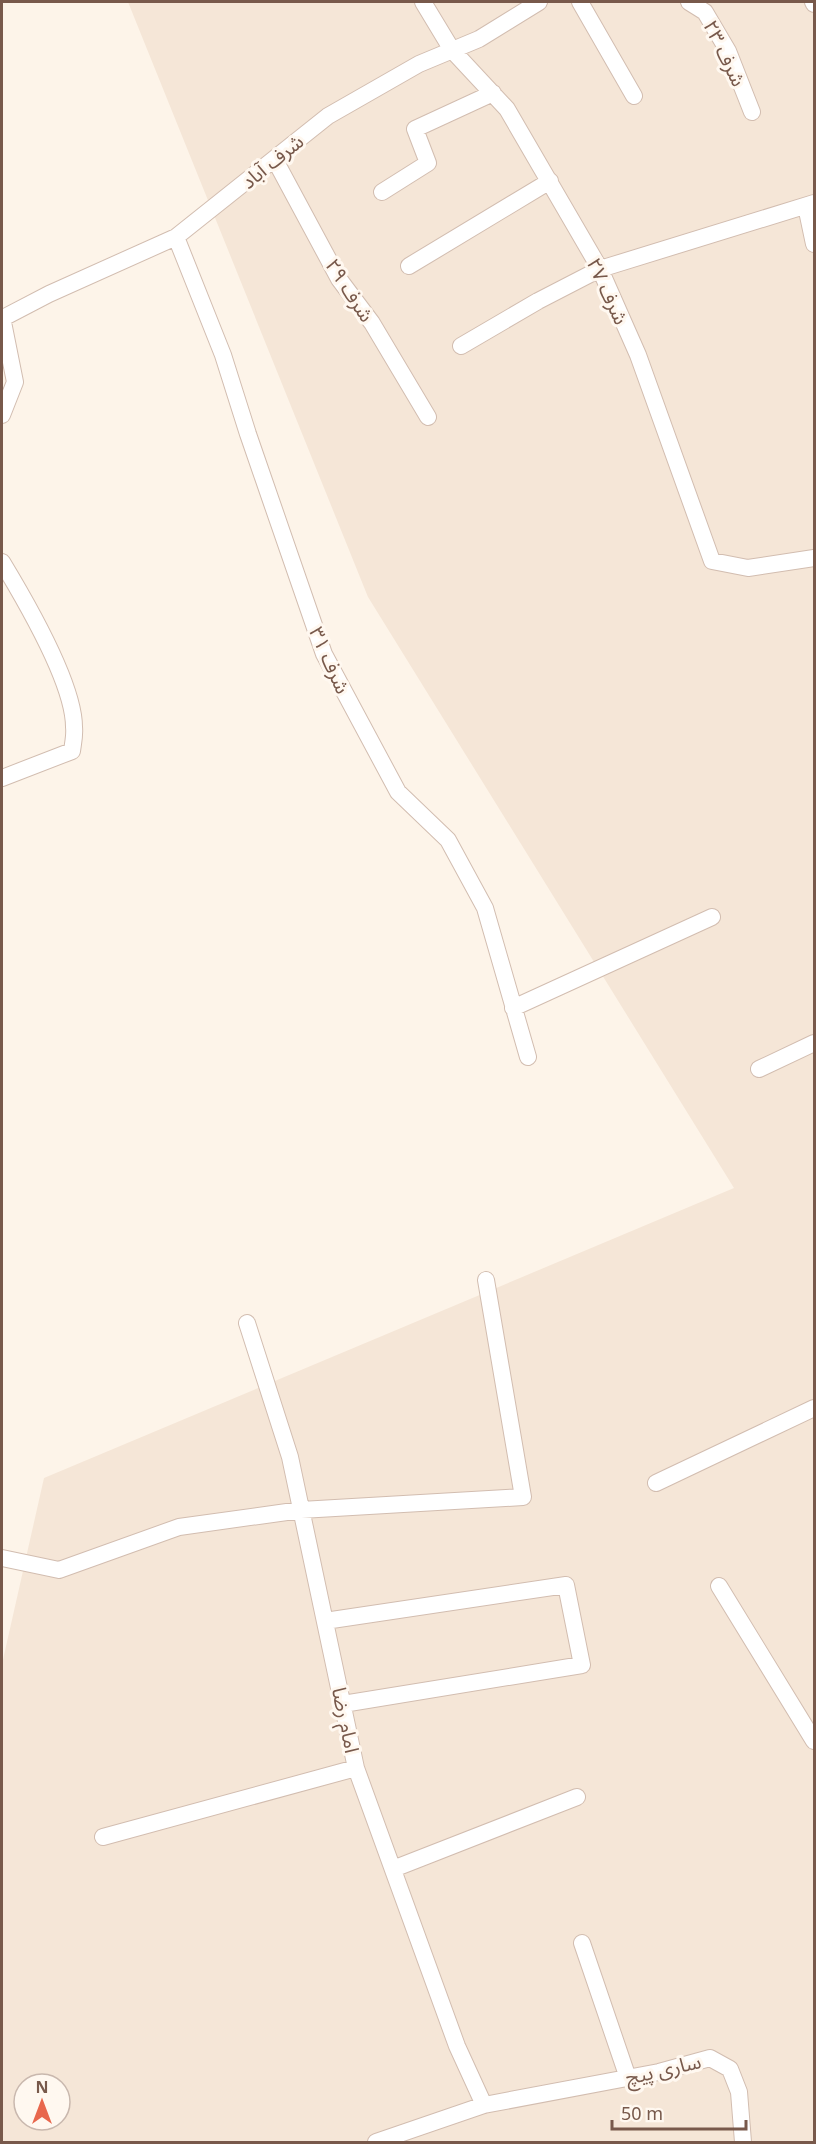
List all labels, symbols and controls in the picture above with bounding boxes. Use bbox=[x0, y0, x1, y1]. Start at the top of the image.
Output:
street label: شرف ۲۳ bbox=[697, 15, 753, 91]
street label: شرف آباد bbox=[235, 127, 309, 195]
street label: شرف ۲۹ bbox=[319, 253, 381, 327]
street label: شرف ۲۷ bbox=[581, 253, 635, 329]
street label: شرف ۳۱ bbox=[303, 622, 357, 698]
street label: امام رضا bbox=[324, 1685, 366, 1756]
street label: ساری پیچ bbox=[622, 2047, 704, 2093]
north arrow bbox=[12, 2072, 72, 2132]
text: N bbox=[35, 2076, 49, 2098]
scale bar bbox=[612, 2093, 746, 2131]
text: 50 m bbox=[621, 2101, 663, 2125]

